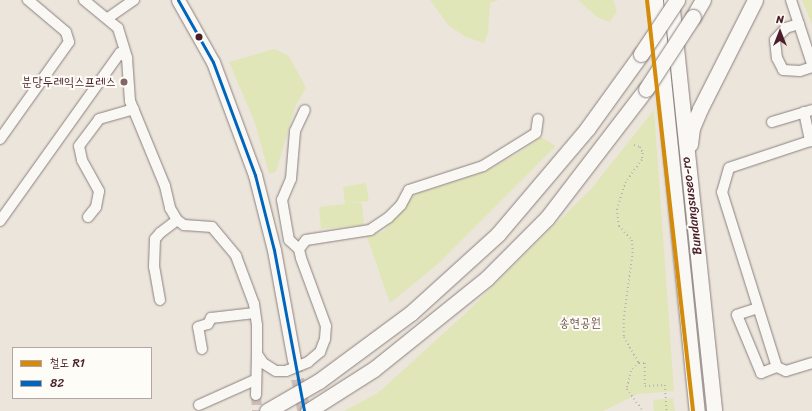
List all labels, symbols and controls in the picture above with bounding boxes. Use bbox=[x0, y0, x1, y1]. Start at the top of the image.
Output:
text: N bbox=[776, 10, 784, 29]
north arrow bbox=[760, 12, 800, 52]
unlabelled marker bbox=[194, 32, 204, 42]
place label: 분당두레익스프레스 bbox=[22, 74, 116, 90]
marker: 분당두레익스프레스 bbox=[119, 77, 129, 87]
street label: Bundangsuseo-ro bbox=[678, 156, 706, 256]
park label: 송현공원 bbox=[559, 315, 601, 331]
legend bbox=[12, 347, 152, 399]
text: 철도 R1 bbox=[50, 352, 85, 374]
text: 82 bbox=[50, 372, 64, 394]

